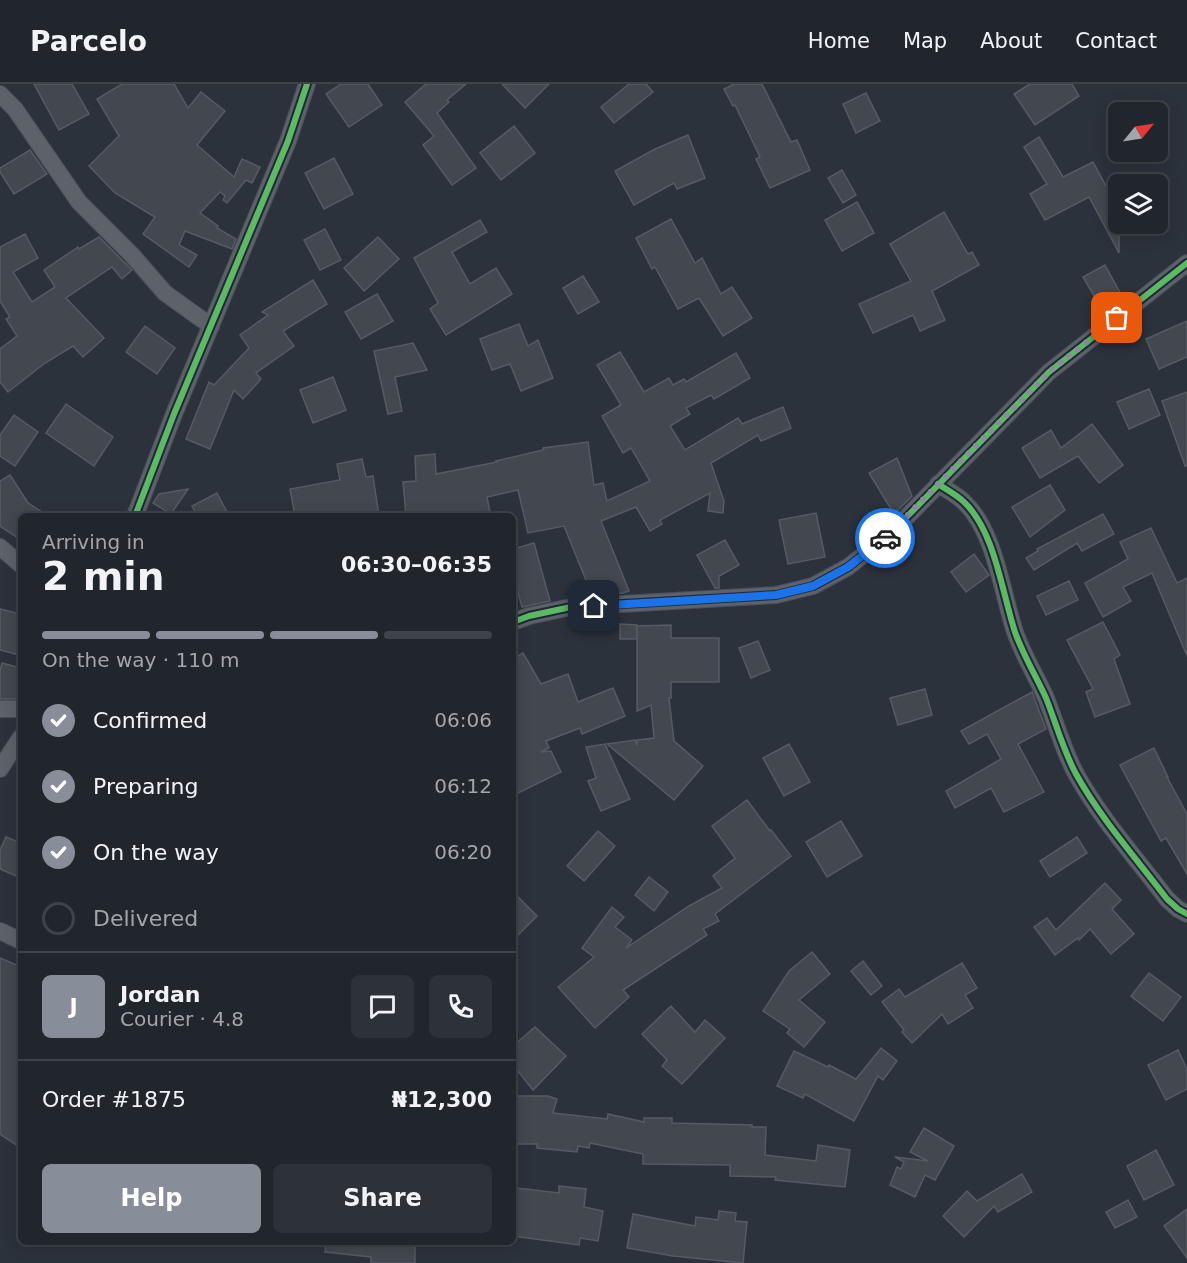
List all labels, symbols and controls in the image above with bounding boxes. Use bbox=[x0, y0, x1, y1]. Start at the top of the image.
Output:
text: Parcelo bbox=[30, 25, 147, 58]
text: Home bbox=[808, 29, 870, 53]
text: Map bbox=[903, 29, 947, 53]
text: About bbox=[980, 29, 1042, 53]
text: Contact bbox=[1075, 29, 1157, 53]
north arrow bbox=[1108, 102, 1168, 162]
map controls bbox=[1108, 102, 1168, 234]
button: layers bbox=[1108, 174, 1168, 234]
pin bbox=[1091, 292, 1142, 343]
icon: bag bbox=[1100, 301, 1133, 334]
courier bbox=[855, 508, 915, 568]
icon: car bbox=[869, 522, 902, 555]
text: Arriving in bbox=[42, 530, 145, 554]
text: 06:30–06:35 bbox=[341, 552, 492, 577]
text: 2 min bbox=[42, 554, 164, 599]
pin bbox=[568, 580, 619, 631]
icon: home bbox=[577, 589, 610, 622]
text: On the way · 110 m bbox=[42, 648, 240, 672]
icon: check bbox=[42, 704, 75, 737]
text: Confirmed bbox=[93, 708, 207, 733]
text: 06:06 bbox=[434, 708, 492, 732]
icon: check bbox=[42, 770, 75, 803]
text: Preparing bbox=[93, 774, 199, 799]
text: 06:12 bbox=[434, 774, 492, 798]
icon: check bbox=[42, 836, 75, 869]
text: On the way bbox=[93, 840, 219, 865]
text: 06:20 bbox=[434, 840, 492, 864]
text: Delivered bbox=[93, 906, 198, 931]
button: chat bbox=[351, 975, 414, 1038]
button: phone bbox=[429, 975, 492, 1038]
text: Jordan bbox=[120, 982, 200, 1007]
text: J bbox=[69, 994, 78, 1019]
text: Courier · 4.8 bbox=[120, 1007, 244, 1031]
text: Order #1875 bbox=[42, 1087, 186, 1112]
text: ₦12,300 bbox=[392, 1087, 492, 1112]
button: Help bbox=[42, 1164, 261, 1233]
button: Share bbox=[273, 1164, 492, 1233]

